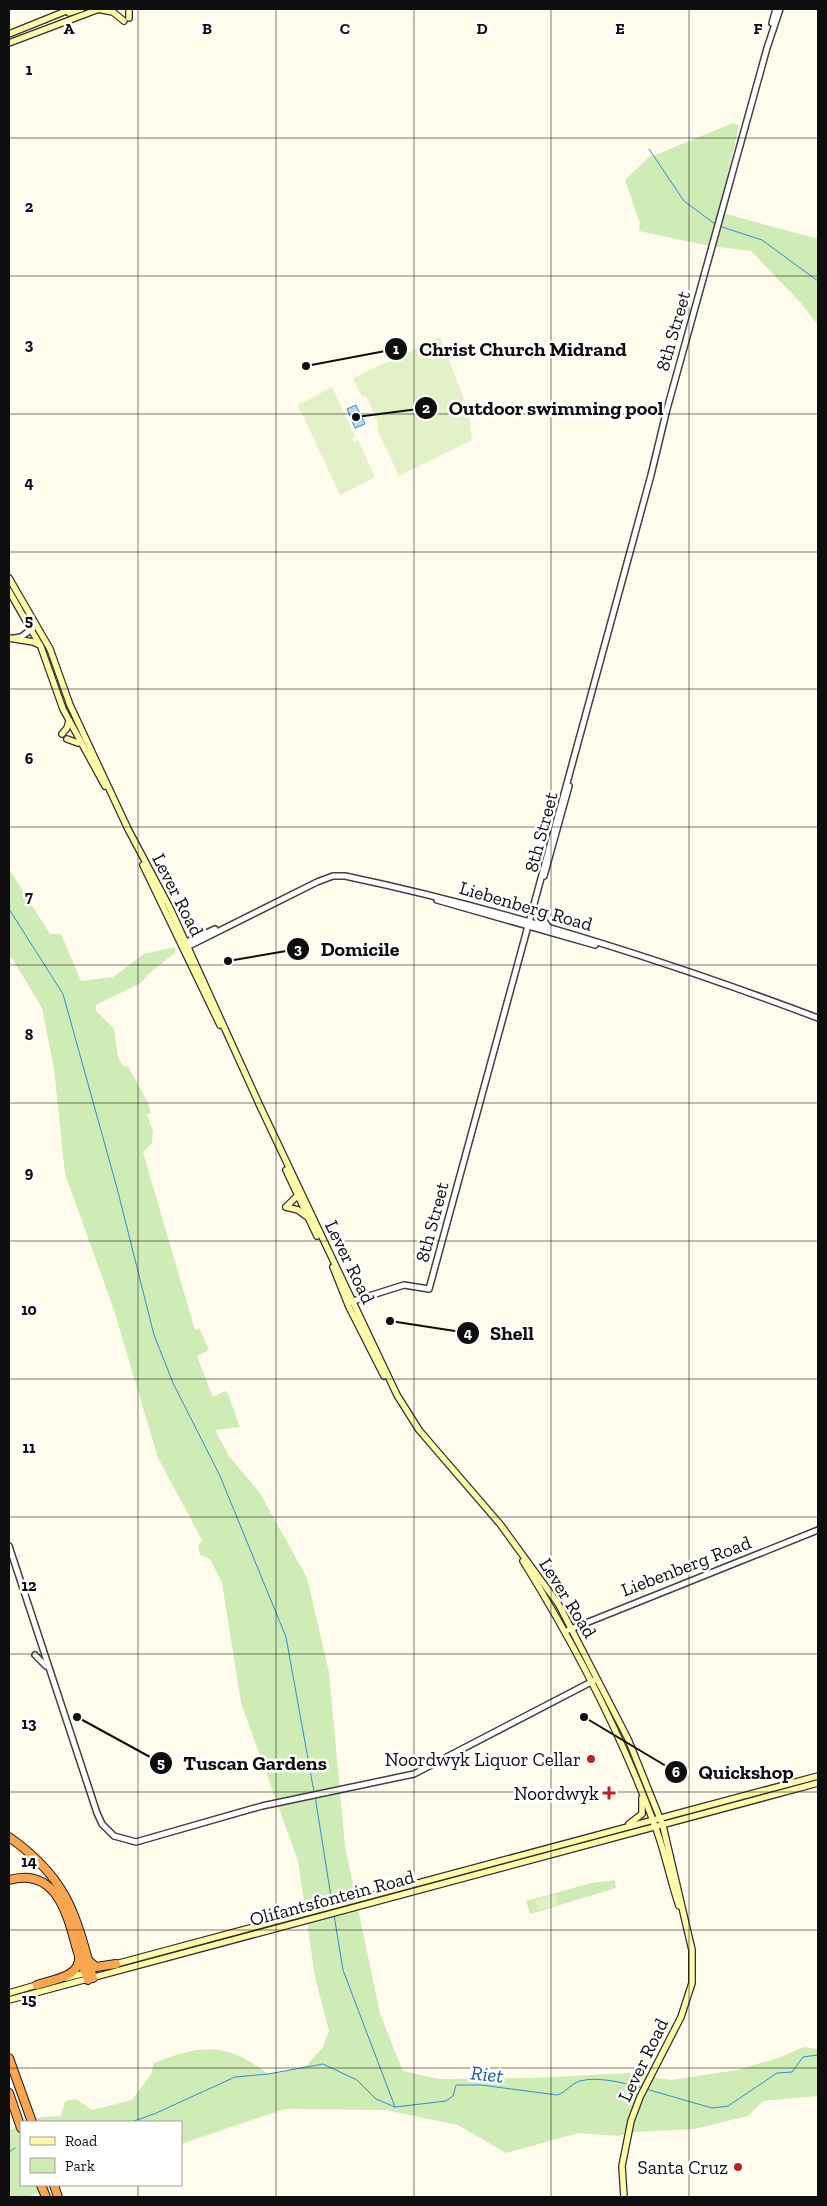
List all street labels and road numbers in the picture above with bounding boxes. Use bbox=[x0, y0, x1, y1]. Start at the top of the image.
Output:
street label: 8th Street bbox=[651, 288, 695, 374]
street label: 8th Street bbox=[519, 789, 563, 875]
street label: Lever Road bbox=[147, 850, 209, 941]
street label: Liebenberg Road bbox=[457, 876, 596, 936]
street label: 8th Street bbox=[410, 1179, 454, 1265]
street label: Lever Road bbox=[320, 1216, 380, 1308]
street label: Liebenberg Road bbox=[618, 1530, 755, 1601]
street label: Lever Road bbox=[534, 1554, 602, 1643]
street label: Olifantsfontein Road bbox=[247, 1865, 417, 1931]
street label: Lever Road bbox=[613, 2014, 673, 2106]

